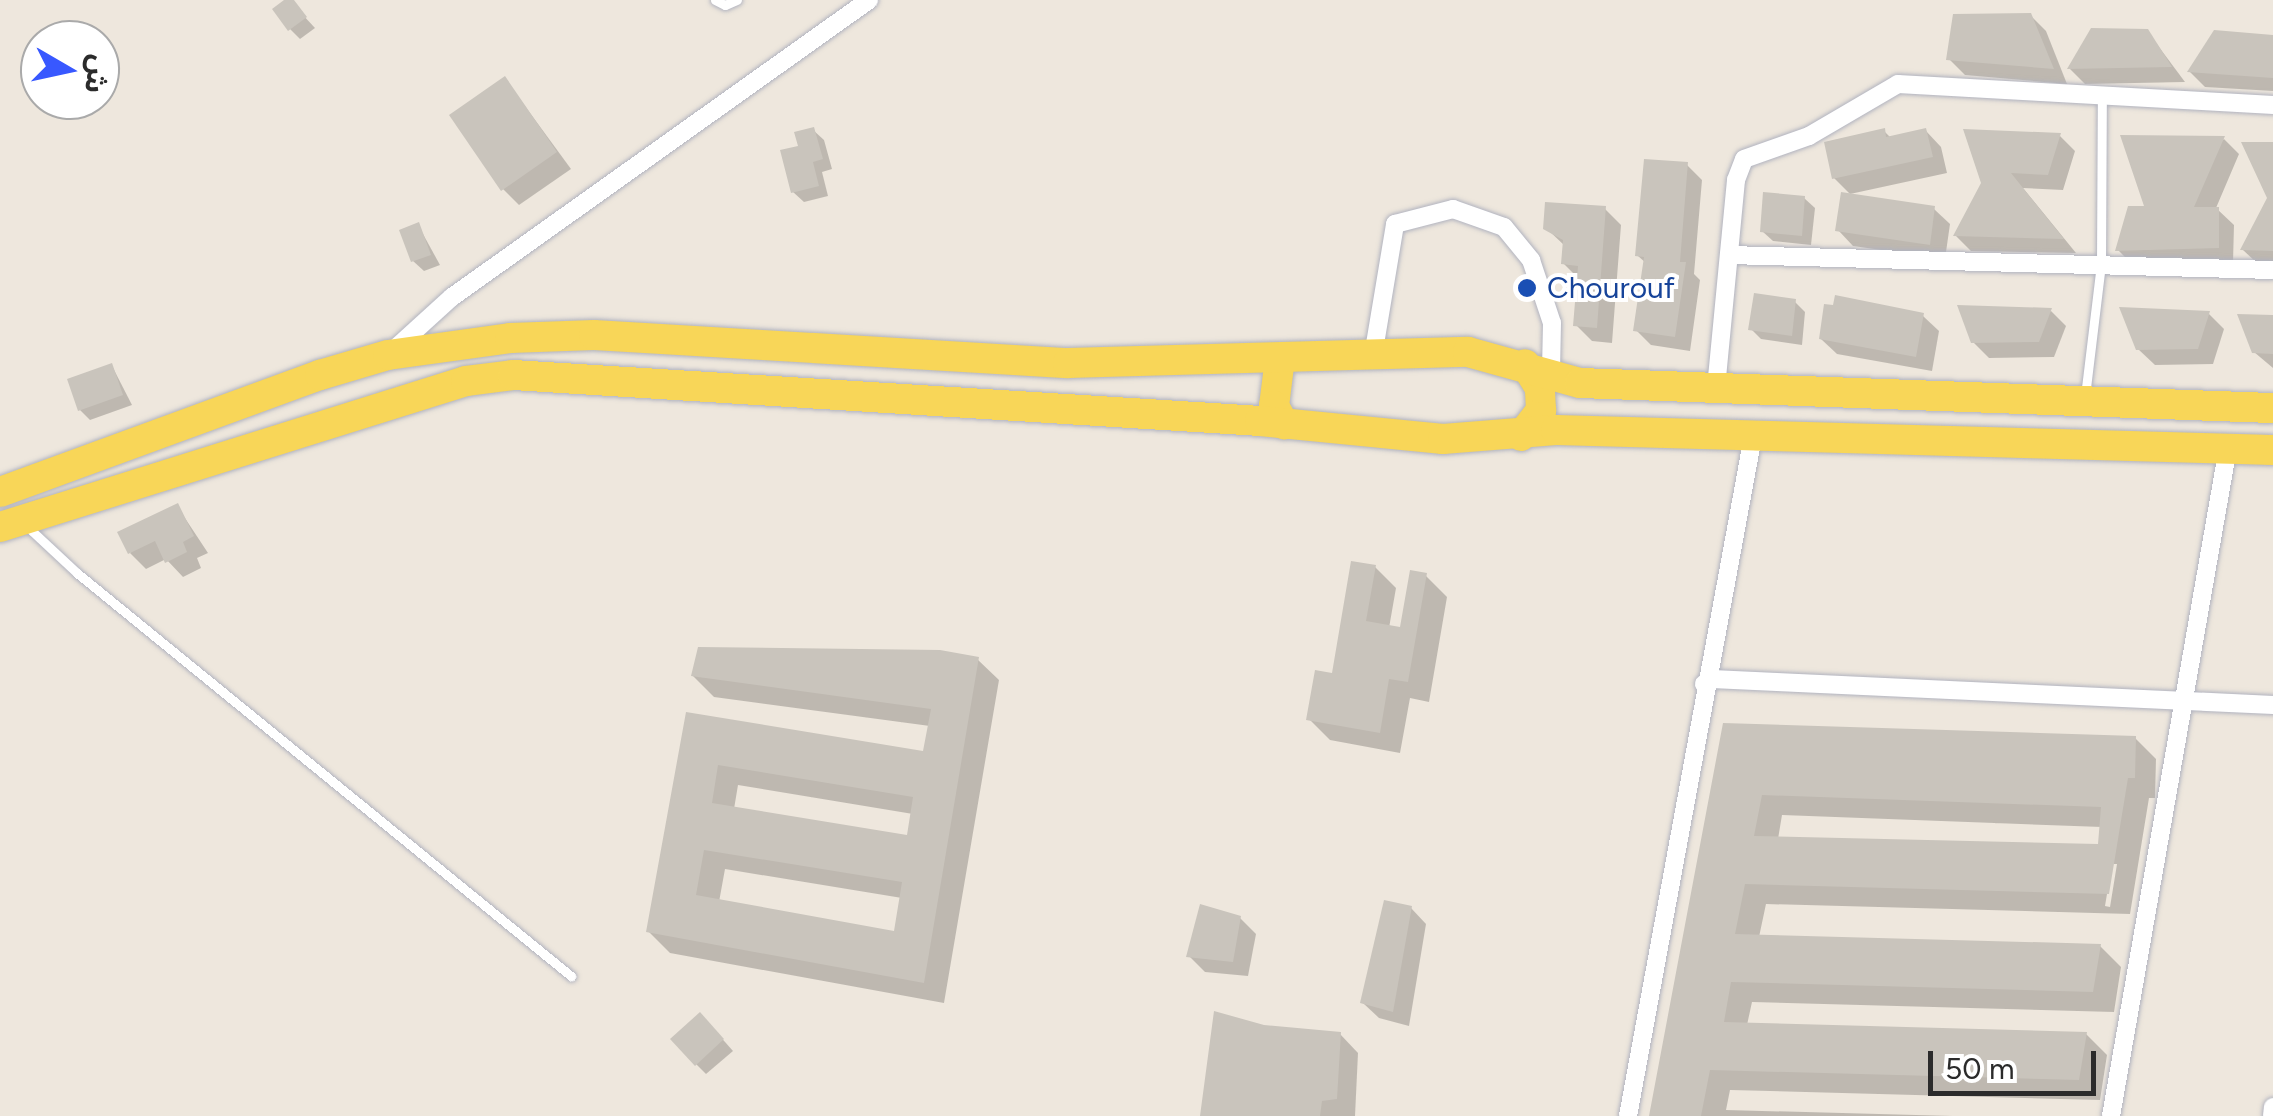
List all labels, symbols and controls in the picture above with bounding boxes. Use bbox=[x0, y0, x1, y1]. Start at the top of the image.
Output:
north arrow bbox=[20, 20, 120, 120]
text: ش bbox=[78, 53, 117, 96]
place label: Chourouf bbox=[1547, 270, 1675, 306]
marker: Chourouf bbox=[1516, 277, 1538, 299]
scale bar bbox=[1933, 1031, 2100, 1093]
text: 50 m bbox=[1945, 1050, 2014, 1087]

